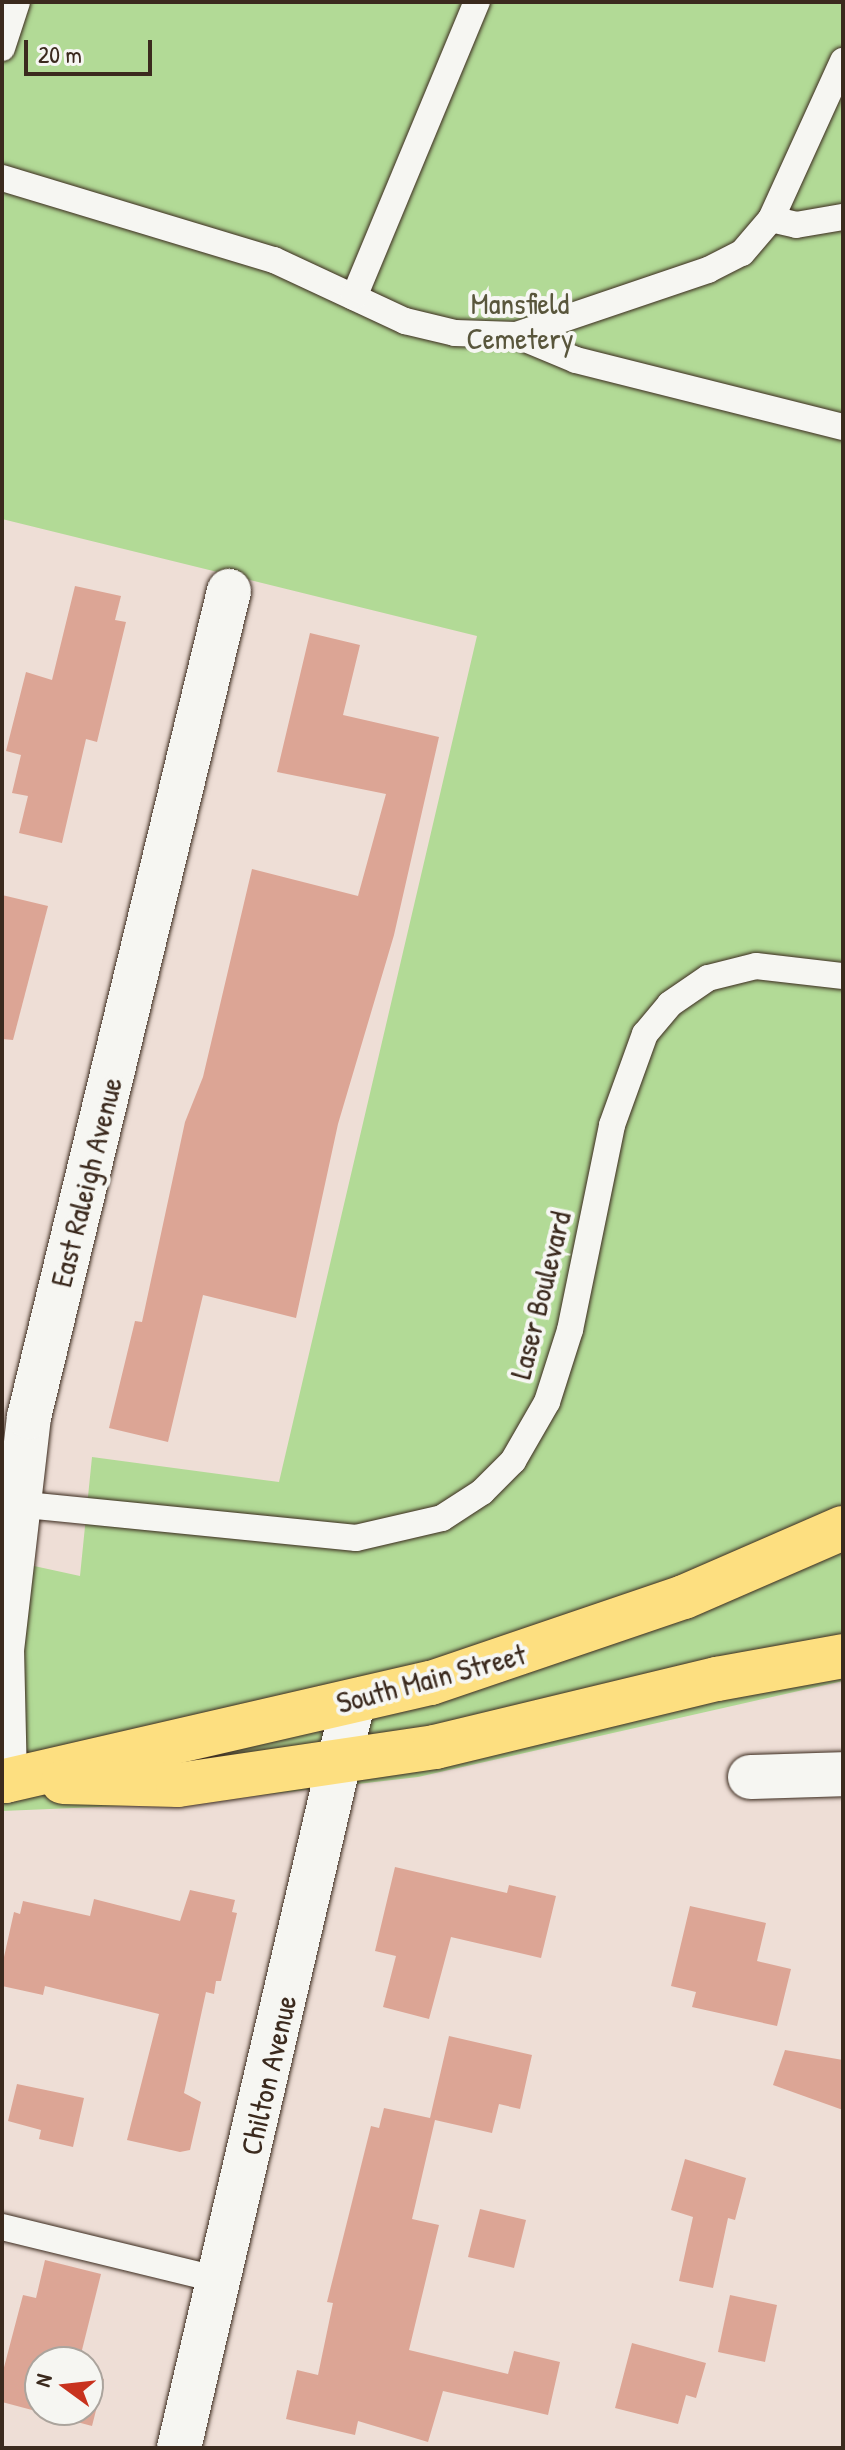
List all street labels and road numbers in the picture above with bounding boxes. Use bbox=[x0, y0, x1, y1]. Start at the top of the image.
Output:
street label: East Raleigh Avenue bbox=[43, 1073, 129, 1291]
street label: Laser Boulevard bbox=[502, 1208, 578, 1382]
street label: South Main Street bbox=[332, 1635, 530, 1721]
street label: Chilton Avenue bbox=[232, 1992, 304, 2158]

